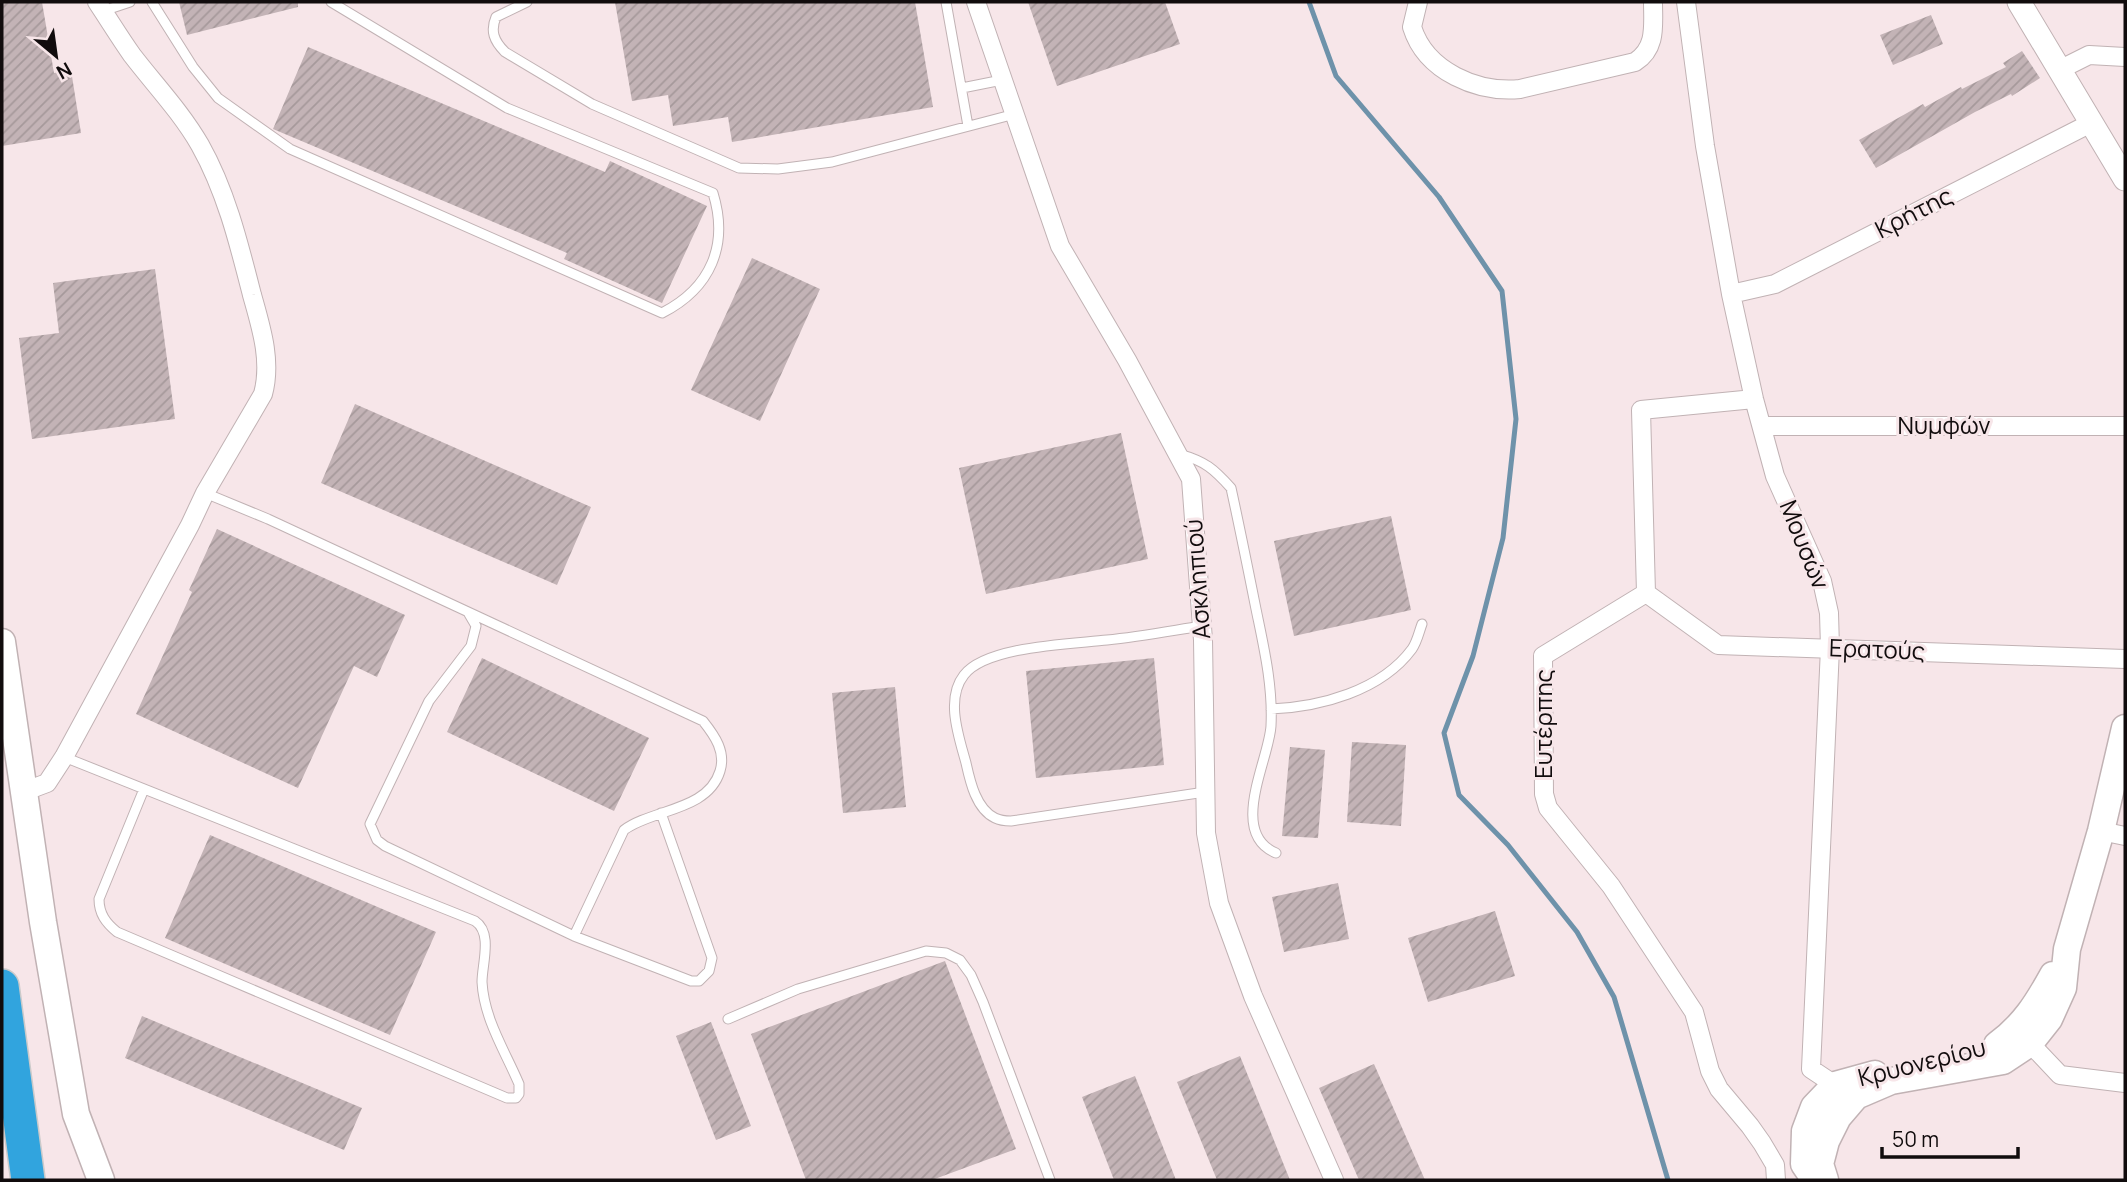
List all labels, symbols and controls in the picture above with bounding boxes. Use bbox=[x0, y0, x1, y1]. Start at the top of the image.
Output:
north arrow bbox=[21, 21, 91, 91]
text: N bbox=[52, 56, 77, 86]
street label: Κρήτης bbox=[1869, 178, 1958, 245]
street label: Νυμφών bbox=[1898, 408, 1990, 441]
street label: Μουσών bbox=[1773, 495, 1838, 594]
street label: Ασκληπιού bbox=[1176, 518, 1217, 640]
street label: Ερατούς bbox=[1829, 630, 1926, 667]
street label: Ευτέρπης bbox=[1526, 669, 1559, 779]
street label: Κρυονερίου bbox=[1854, 1030, 1989, 1093]
scale bar bbox=[1882, 1116, 2018, 1160]
text: 50 m bbox=[1892, 1125, 1939, 1153]

